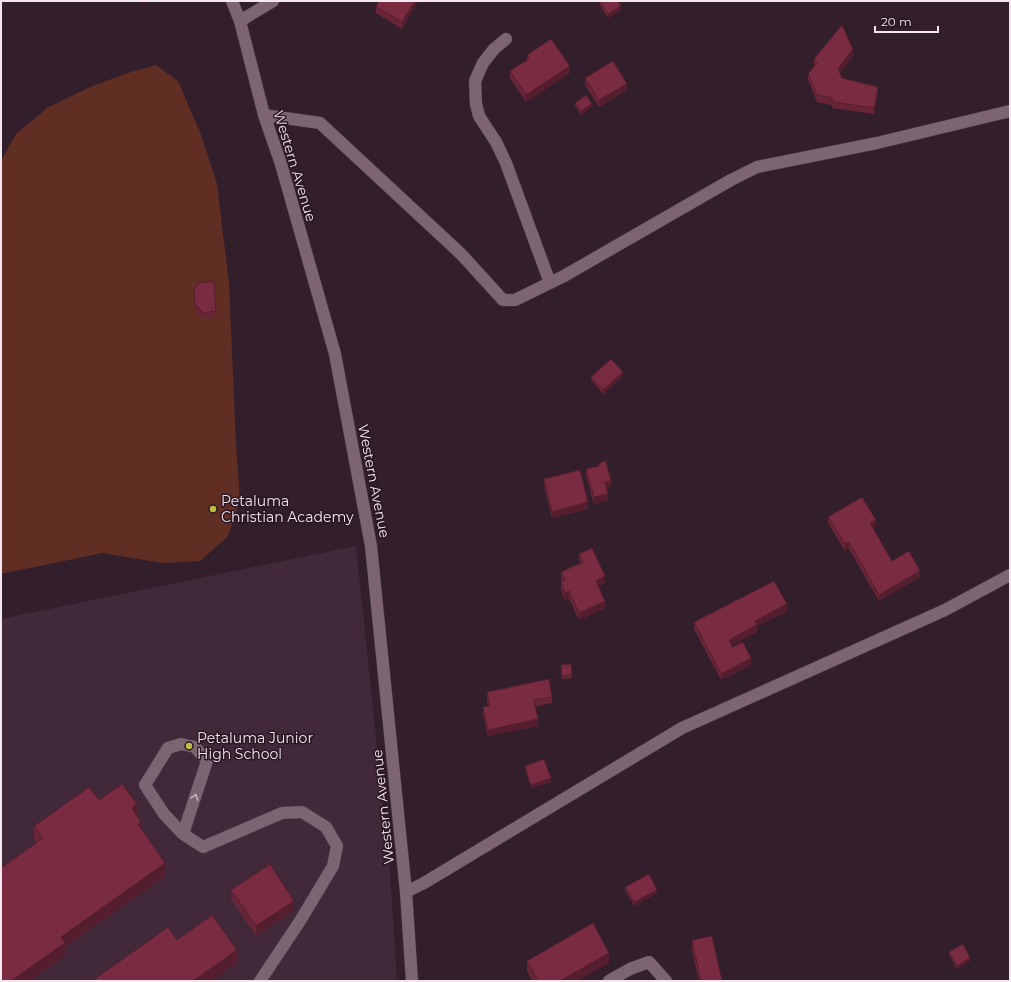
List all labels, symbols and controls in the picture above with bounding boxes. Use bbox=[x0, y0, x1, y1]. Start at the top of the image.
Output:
scale bar bbox=[875, 8, 938, 34]
text: 20 m bbox=[881, 14, 912, 29]
street label: Western Avenue bbox=[270, 108, 320, 224]
street label: Western Avenue bbox=[354, 423, 394, 539]
place label: Petaluma Christian Academy bbox=[221, 492, 354, 526]
marker: Petaluma Christian Academy bbox=[208, 504, 218, 514]
place label: Petaluma Junior High School bbox=[197, 729, 313, 763]
marker: Petaluma Junior High School bbox=[184, 741, 194, 751]
street label: Western Avenue bbox=[368, 749, 398, 865]
one-way arrow bbox=[191, 794, 199, 801]

